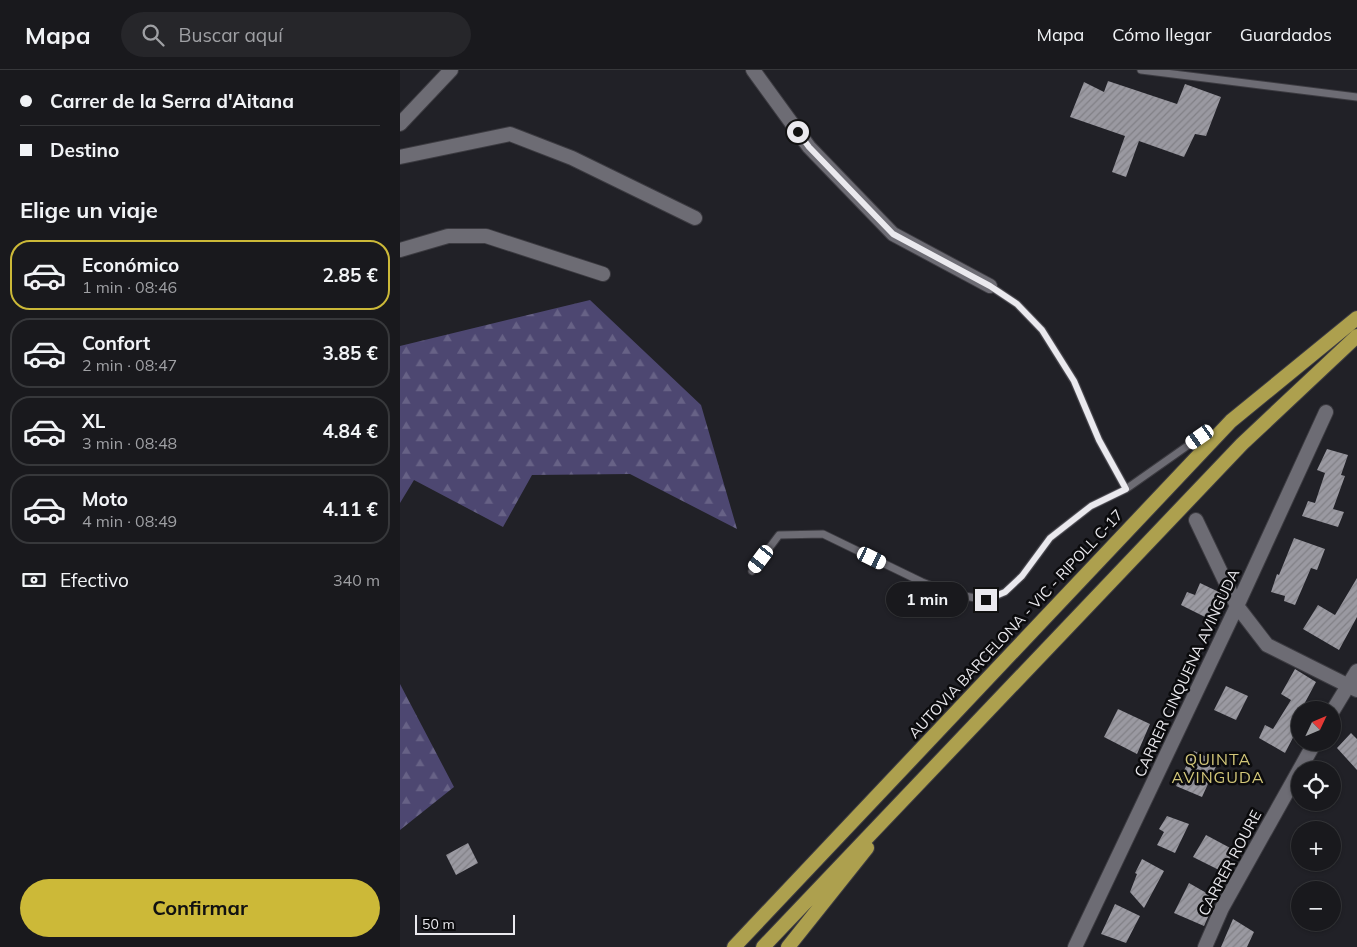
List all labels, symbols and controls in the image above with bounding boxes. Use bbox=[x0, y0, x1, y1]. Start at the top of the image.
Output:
search box bbox=[121, 12, 471, 57]
text: Mapa bbox=[25, 20, 91, 50]
icon: search bbox=[139, 21, 167, 49]
text: Buscar aquí bbox=[179, 23, 283, 47]
text: Mapa bbox=[1036, 23, 1084, 46]
text: Cómo llegar bbox=[1112, 23, 1212, 46]
text: Guardados bbox=[1240, 23, 1332, 46]
text: Carrer de la Serra d'Aitana bbox=[50, 89, 294, 113]
route start bbox=[787, 121, 809, 143]
text: Destino bbox=[50, 138, 119, 162]
text: Elige un viaje bbox=[20, 196, 158, 224]
icon: car bbox=[22, 253, 67, 298]
text: Económico bbox=[82, 253, 179, 277]
text: 2.85 € bbox=[322, 263, 378, 287]
text: 1 min · 08:46 bbox=[82, 277, 177, 297]
icon: car bbox=[22, 331, 67, 376]
text: Confort bbox=[82, 331, 150, 355]
text: 3.85 € bbox=[322, 341, 378, 365]
text: 2 min · 08:47 bbox=[82, 355, 177, 375]
icon: car bbox=[22, 409, 67, 454]
text: XL bbox=[82, 409, 105, 433]
text: 4.84 € bbox=[322, 419, 378, 443]
car bbox=[1183, 422, 1216, 452]
text: 3 min · 08:48 bbox=[82, 433, 177, 453]
icon: car bbox=[22, 487, 67, 532]
text: Moto bbox=[82, 487, 128, 511]
text: 4.11 € bbox=[322, 497, 378, 521]
street label: AUTOVIA BARCELONA - VIC - RIPOLL C-17 bbox=[904, 505, 1127, 742]
text: 4 min · 08:49 bbox=[82, 511, 177, 531]
car bbox=[745, 543, 776, 575]
car bbox=[855, 545, 888, 571]
icon: cash bbox=[20, 566, 48, 594]
street label: CARRER CINQUENA AVINGUDA bbox=[1130, 566, 1243, 780]
text: Efectivo bbox=[60, 568, 129, 592]
text: 340 m bbox=[333, 570, 380, 590]
callout: 1 min bbox=[886, 582, 968, 618]
text: 1 min bbox=[906, 589, 948, 609]
route end bbox=[975, 589, 997, 611]
north arrow bbox=[1291, 701, 1341, 751]
map controls bbox=[1291, 701, 1341, 931]
district label: QUINTA AVINGUDA bbox=[1171, 749, 1265, 787]
button: locate bbox=[1291, 761, 1341, 811]
street label: CARRER ROURE bbox=[1194, 807, 1265, 919]
button: + bbox=[1291, 821, 1341, 871]
button: Confirmar bbox=[20, 879, 380, 937]
button: − bbox=[1291, 881, 1341, 931]
scale bar bbox=[415, 912, 515, 935]
text: 50 m bbox=[422, 915, 455, 933]

